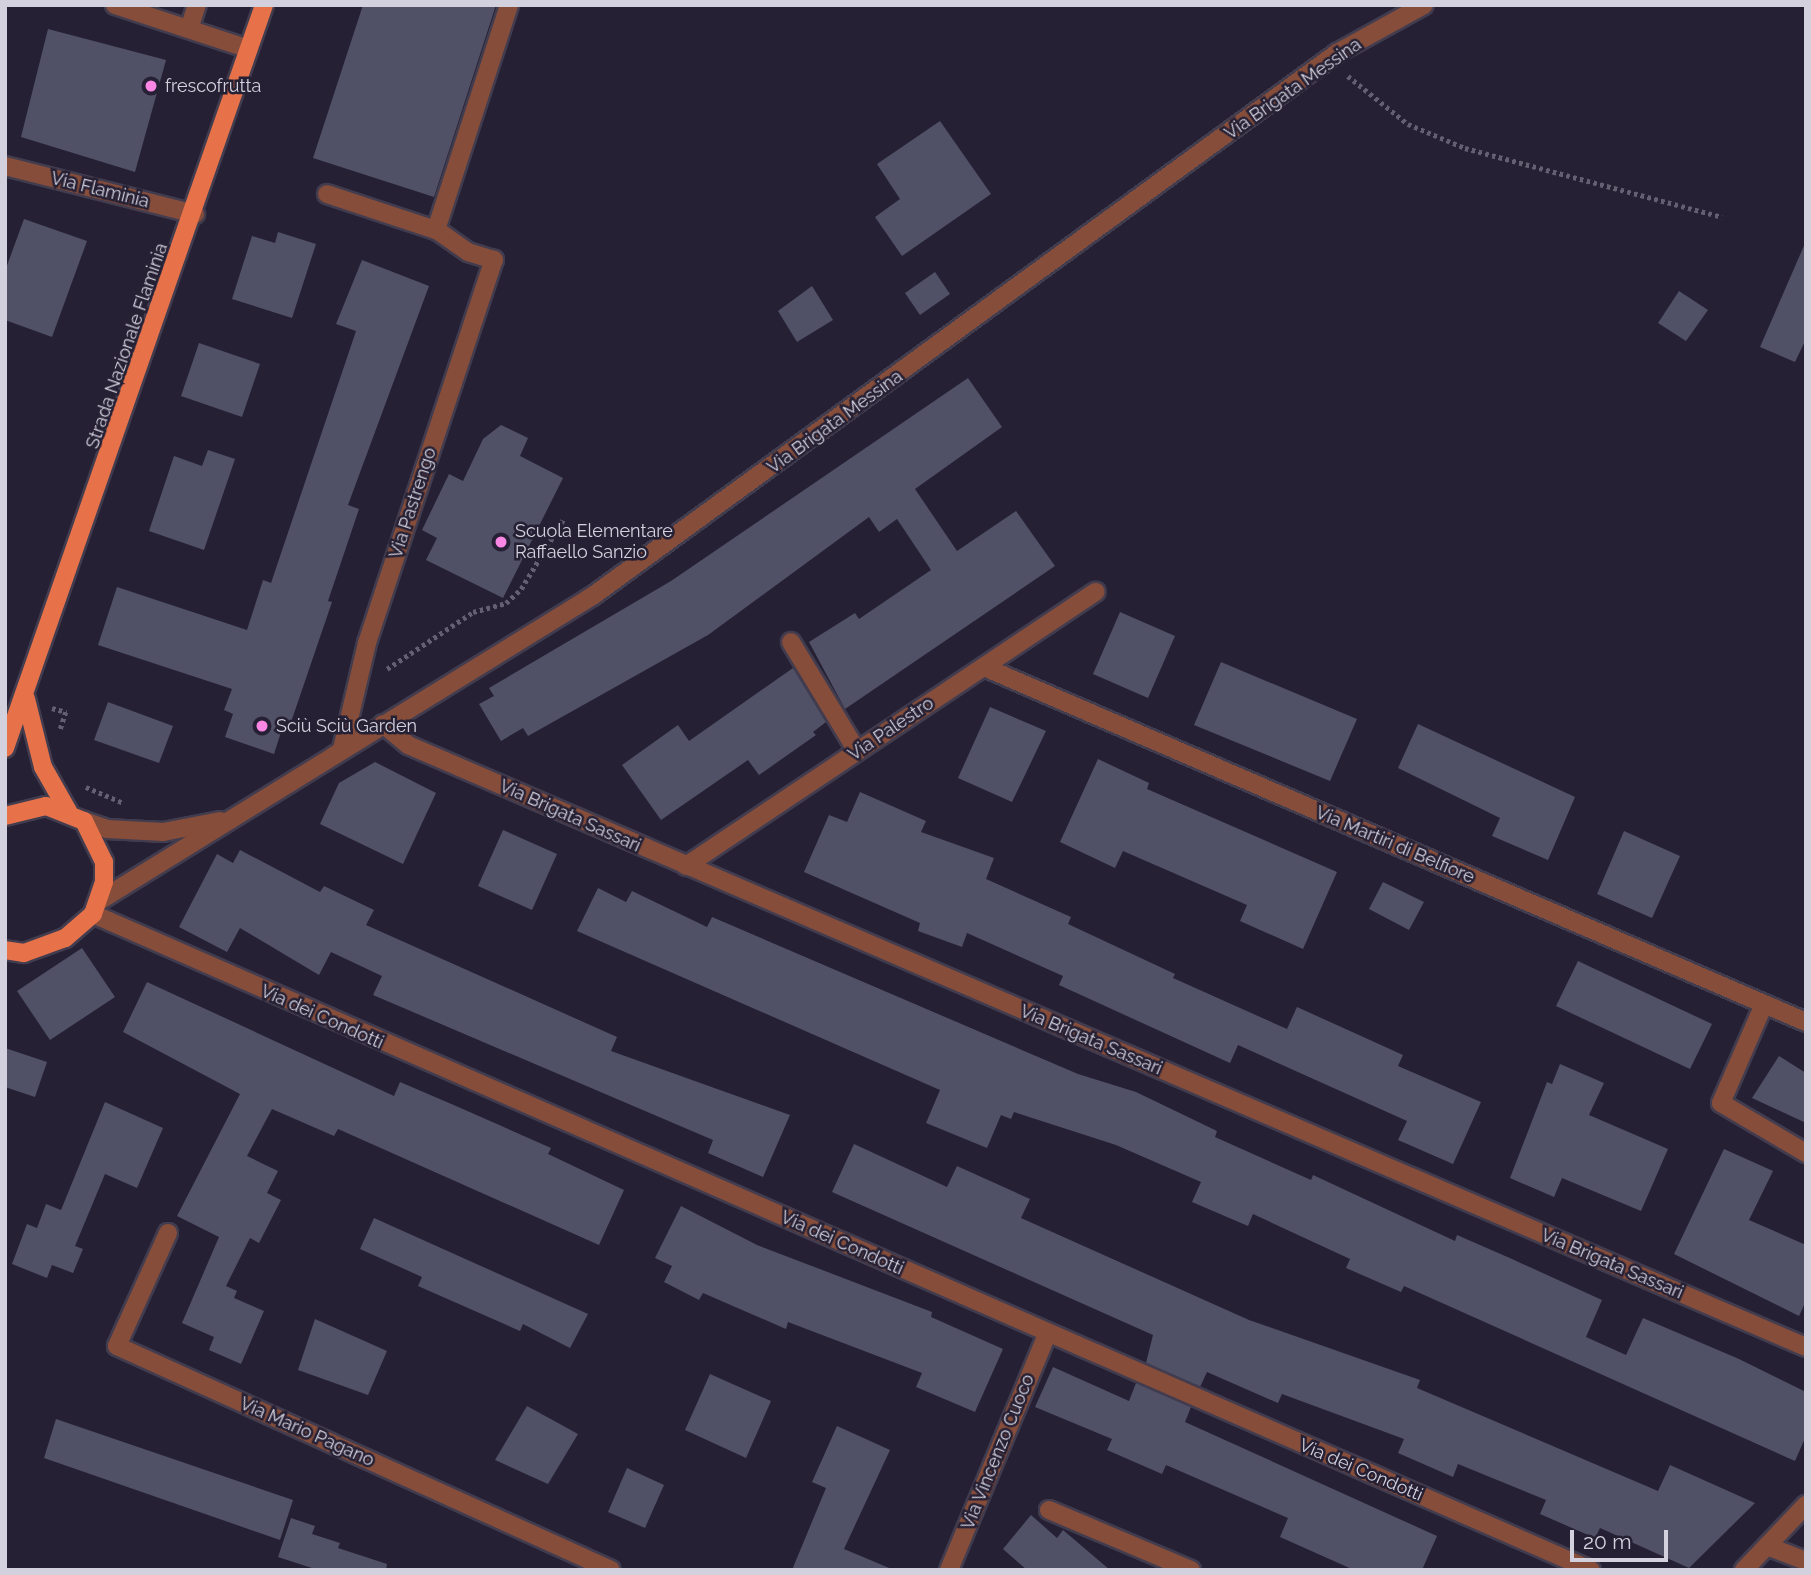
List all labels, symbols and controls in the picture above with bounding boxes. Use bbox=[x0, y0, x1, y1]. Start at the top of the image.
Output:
street label: Via Brigata Messina bbox=[1221, 34, 1365, 144]
place label: frescofrutta bbox=[165, 75, 261, 97]
marker: frescofrutta bbox=[143, 78, 159, 94]
street label: Via Flaminia bbox=[49, 167, 151, 213]
street label: Strada Nazionale Flaminia bbox=[82, 240, 172, 452]
street label: Via Brigata Messina bbox=[763, 366, 907, 478]
street label: Via Pastrengo bbox=[385, 445, 441, 561]
place label: Scuola Elementare Raffaello Sanzio bbox=[515, 521, 673, 564]
marker: Scuola Elementare Raffaello Sanzio bbox=[493, 534, 509, 550]
street label: Via Palestro bbox=[844, 693, 938, 765]
place label: Sciù Sciù Garden bbox=[276, 715, 417, 737]
marker: Sciù Sciù Garden bbox=[254, 718, 270, 734]
street label: Via Brigata Sassari bbox=[496, 775, 644, 857]
street label: Via Martiri di Belfiore bbox=[1312, 802, 1478, 888]
street label: Via dei Condotti bbox=[257, 980, 387, 1054]
street label: Via Brigata Sassari bbox=[1017, 1000, 1165, 1080]
street label: Via dei Condotti bbox=[777, 1206, 907, 1280]
street label: Via Brigata Sassari bbox=[1538, 1224, 1686, 1304]
street label: Via Vincenzo Cuoco bbox=[957, 1371, 1039, 1533]
street label: Via Mario Pagano bbox=[237, 1393, 377, 1471]
street label: Via dei Condotti bbox=[1296, 1434, 1426, 1506]
scale bar bbox=[1573, 1516, 1671, 1560]
text: 20 m bbox=[1583, 1529, 1631, 1554]

